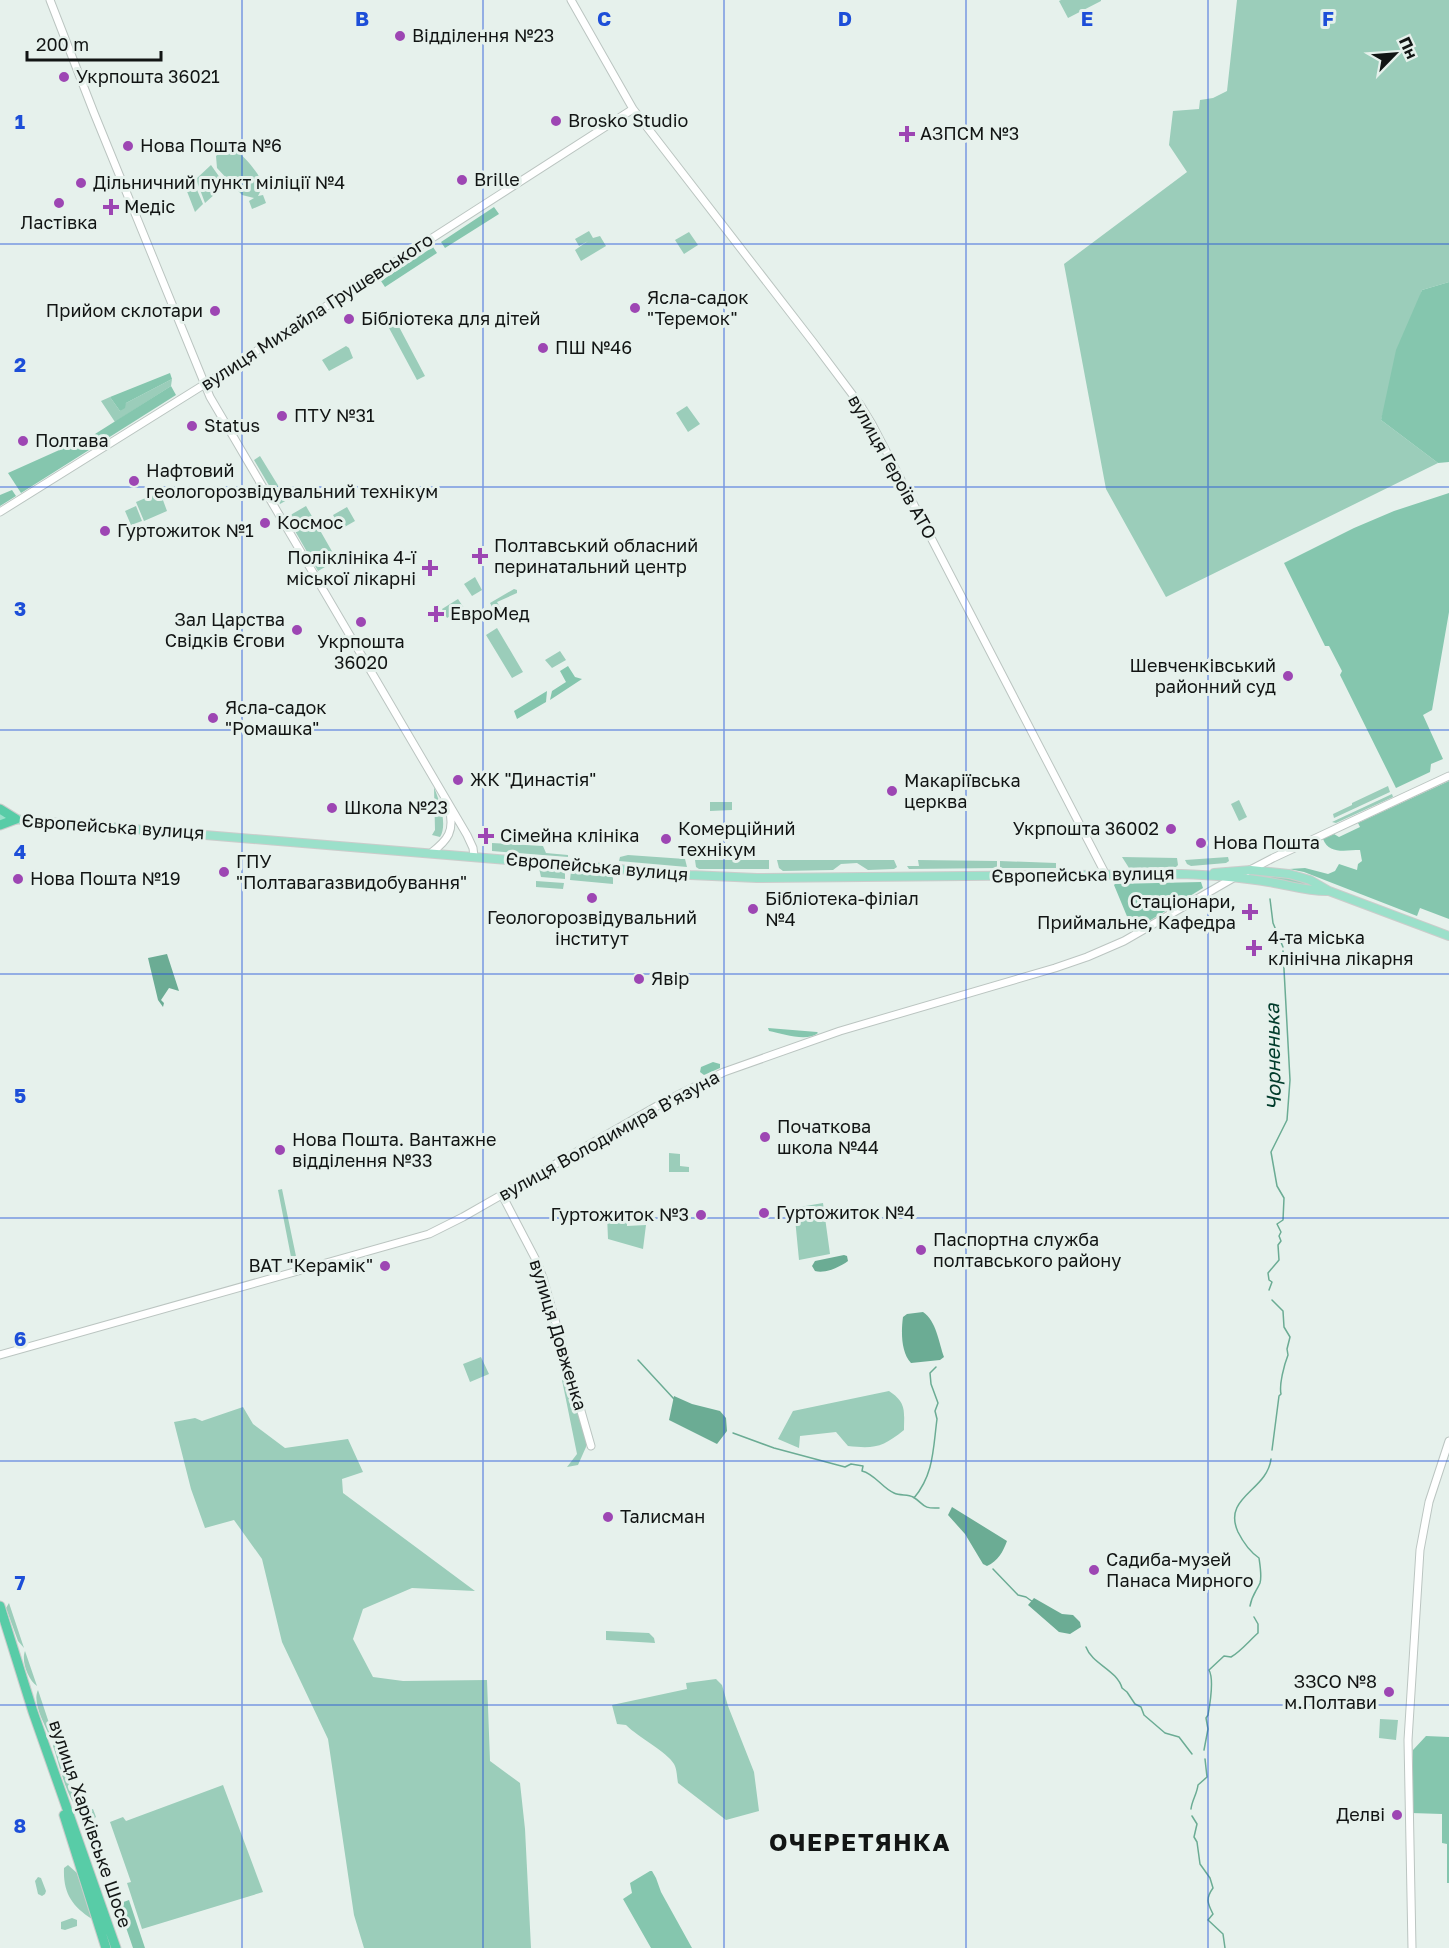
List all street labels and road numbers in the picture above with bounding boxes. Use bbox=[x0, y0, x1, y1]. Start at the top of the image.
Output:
street label: вулиця Михайла Грушевського bbox=[196, 228, 437, 395]
street label: вулиця Героїв АТО bbox=[844, 390, 942, 543]
street label: Європейська вулиця bbox=[21, 809, 205, 843]
street label: Європейська вулиця bbox=[505, 847, 689, 885]
street label: Європейська вулиця bbox=[991, 861, 1175, 887]
street label: вулиця Володимира В'язуна bbox=[494, 1065, 723, 1205]
street label: вулиця Довженка bbox=[526, 1257, 592, 1413]
street label: вулиця Харківське Шосе bbox=[45, 1717, 137, 1930]

